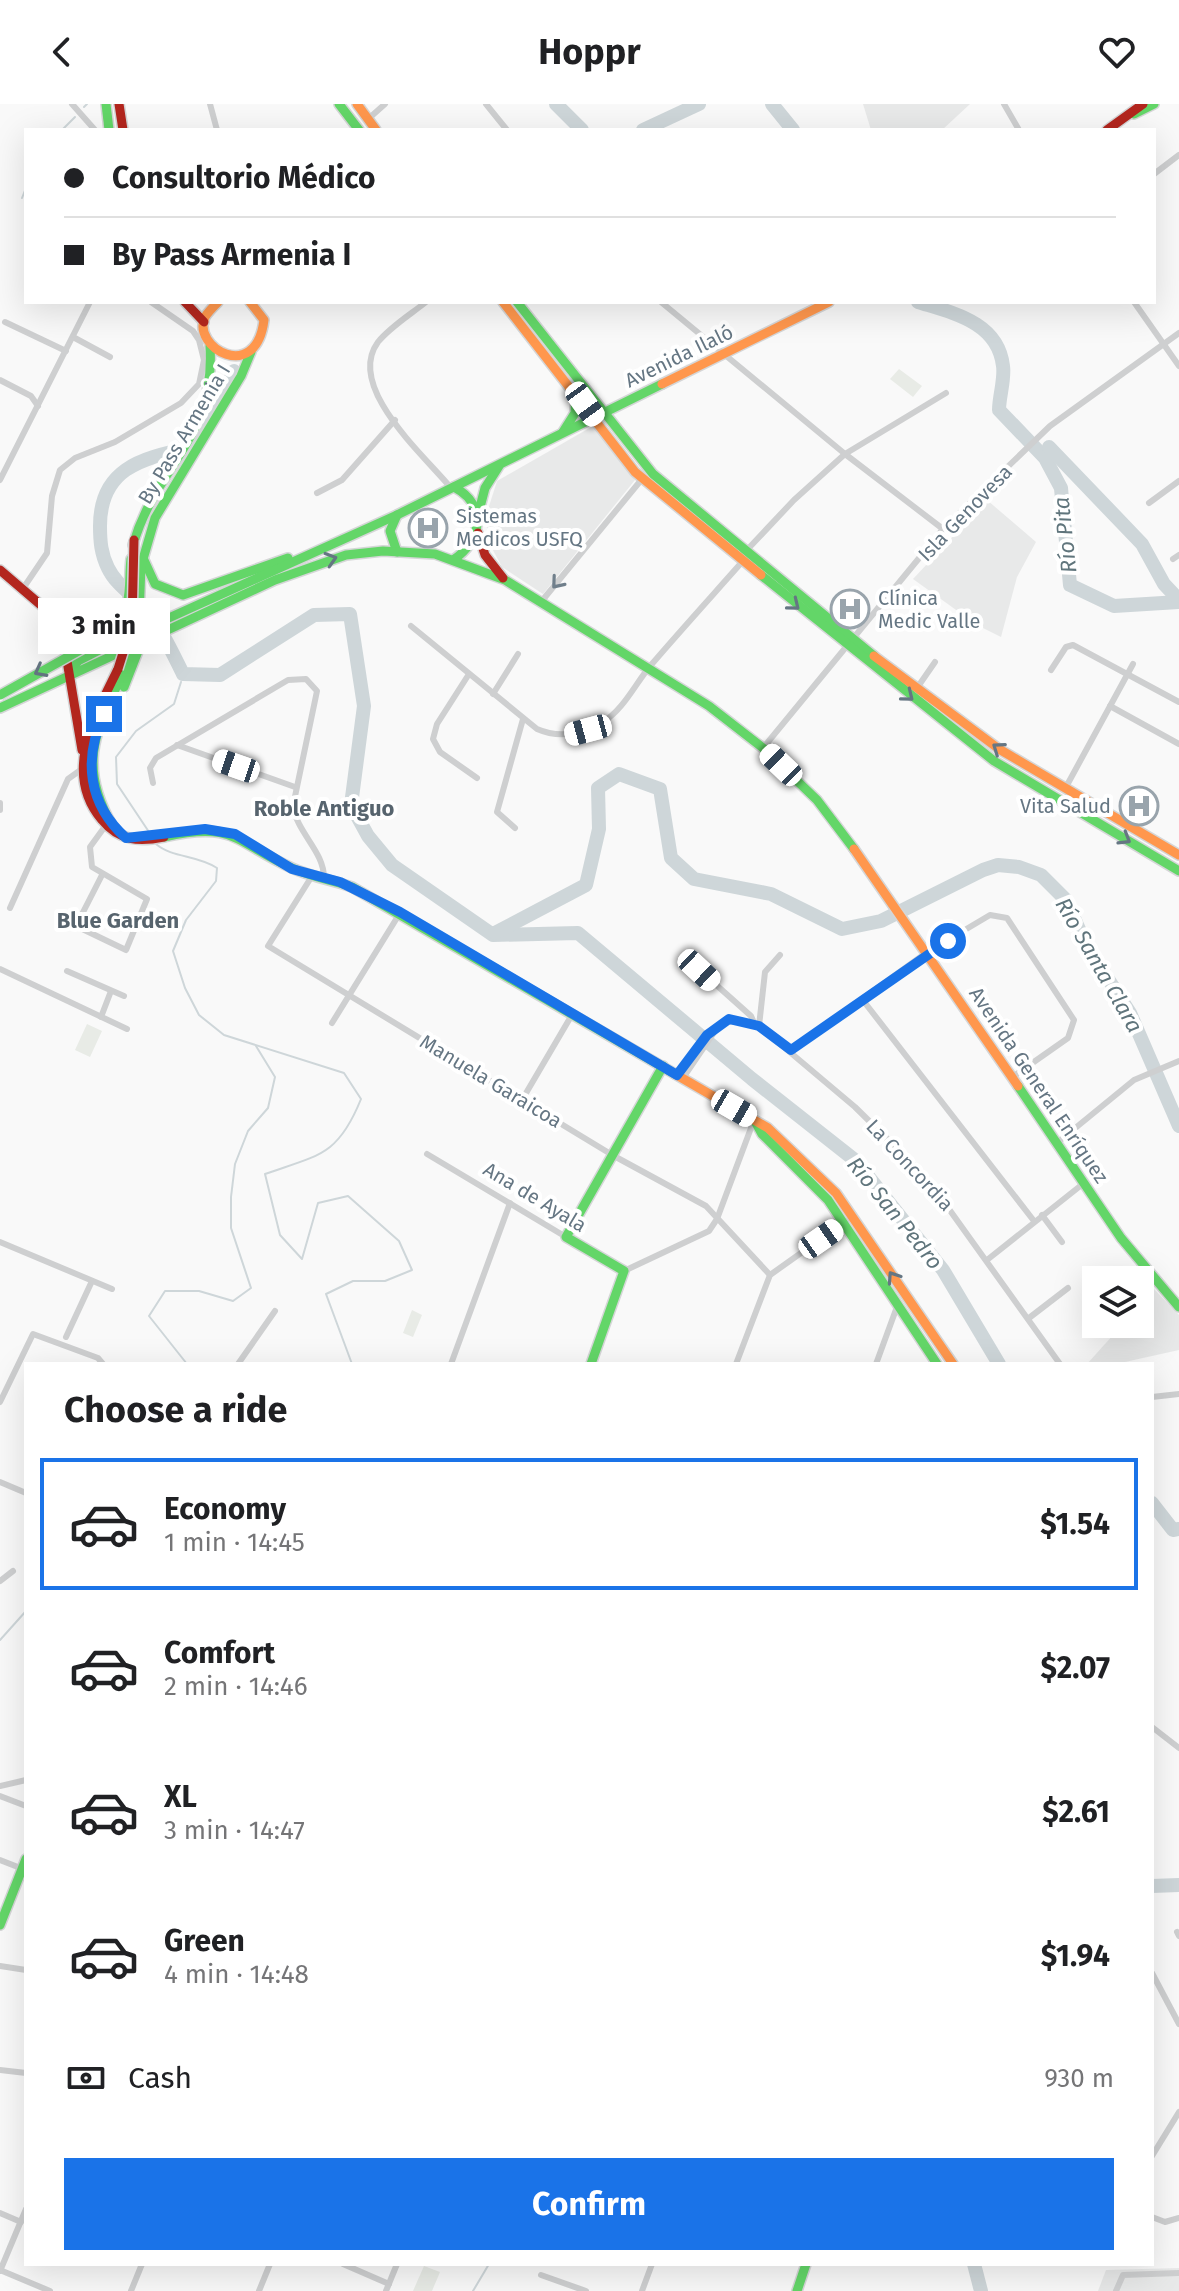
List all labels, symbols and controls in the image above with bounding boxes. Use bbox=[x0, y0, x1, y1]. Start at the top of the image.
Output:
icon: back bbox=[40, 30, 84, 74]
text: Hoppr bbox=[538, 30, 641, 74]
icon: heart bbox=[1095, 30, 1139, 74]
text: Consultorio Médico bbox=[112, 160, 376, 196]
text: By Pass Armenia I bbox=[112, 237, 351, 273]
street label: Avenida Ilaló bbox=[621, 319, 737, 393]
street label: By Pass Armenia I bbox=[133, 360, 235, 508]
car bbox=[561, 378, 609, 430]
street label: Isla Genovesa bbox=[913, 460, 1017, 566]
water label: Río Pita bbox=[1048, 496, 1082, 574]
place label: Sistemas Medicos USFQ bbox=[456, 504, 583, 551]
hospital icon: Sistemas Medicos USFQ bbox=[407, 507, 449, 549]
one-way arrow bbox=[324, 552, 338, 568]
one-way arrow bbox=[553, 573, 567, 588]
place label: Clínica Medic Valle bbox=[878, 586, 980, 633]
hospital icon: Clínica Medic Valle bbox=[829, 588, 871, 630]
one-way arrow bbox=[785, 595, 799, 610]
callout: 3 min bbox=[38, 598, 170, 654]
text: 3 min bbox=[72, 610, 136, 641]
one-way arrow bbox=[34, 661, 49, 676]
one-way arrow bbox=[899, 686, 913, 701]
route end bbox=[86, 696, 122, 732]
car bbox=[562, 712, 614, 748]
car bbox=[755, 740, 807, 790]
one-way arrow bbox=[993, 743, 1007, 758]
car bbox=[209, 747, 263, 785]
hospital icon: Vita Salud bbox=[1118, 785, 1160, 827]
place label: Vita Salud bbox=[1020, 794, 1111, 818]
district label: Roble Antiguo bbox=[254, 795, 395, 822]
one-way arrow bbox=[1116, 829, 1131, 845]
water label: Río Santa Clara bbox=[1049, 893, 1149, 1037]
district label: Blue Garden bbox=[57, 907, 179, 934]
route start bbox=[930, 923, 966, 959]
car bbox=[673, 945, 725, 995]
street label: Avenida General Enríquez bbox=[964, 982, 1114, 1188]
street label: Manuela Garaicoa bbox=[416, 1029, 566, 1133]
car bbox=[707, 1086, 761, 1130]
street label: La Concordia bbox=[861, 1114, 959, 1216]
water label: Río San Pedro bbox=[841, 1151, 949, 1275]
street label: Ana de Ayala bbox=[479, 1157, 591, 1237]
car bbox=[794, 1215, 848, 1263]
map controls bbox=[1082, 1266, 1154, 1338]
button: layers bbox=[1082, 1266, 1154, 1338]
one-way arrow bbox=[888, 1271, 903, 1285]
text: Choose a ride bbox=[64, 1388, 287, 1432]
icon: car bbox=[68, 1488, 140, 1560]
text: Economy bbox=[164, 1491, 286, 1527]
text: $1.54 bbox=[1040, 1506, 1110, 1542]
text: 1 min · 14:45 bbox=[164, 1527, 305, 1558]
icon: car bbox=[68, 1632, 140, 1704]
text: Comfort bbox=[164, 1635, 275, 1671]
text: $2.07 bbox=[1041, 1650, 1110, 1686]
text: 2 min · 14:46 bbox=[164, 1671, 308, 1702]
icon: car bbox=[68, 1776, 140, 1848]
text: XL bbox=[164, 1779, 197, 1815]
text: $2.61 bbox=[1042, 1794, 1110, 1830]
text: 3 min · 14:47 bbox=[164, 1815, 305, 1846]
icon: car bbox=[68, 1920, 140, 1992]
text: Green bbox=[164, 1923, 245, 1959]
text: $1.94 bbox=[1041, 1938, 1110, 1974]
text: 4 min · 14:48 bbox=[164, 1959, 309, 1990]
icon: cash bbox=[64, 2056, 108, 2100]
text: Cash bbox=[128, 2060, 192, 2096]
text: 930 m bbox=[1044, 2063, 1114, 2094]
button: Confirm bbox=[64, 2158, 1114, 2250]

